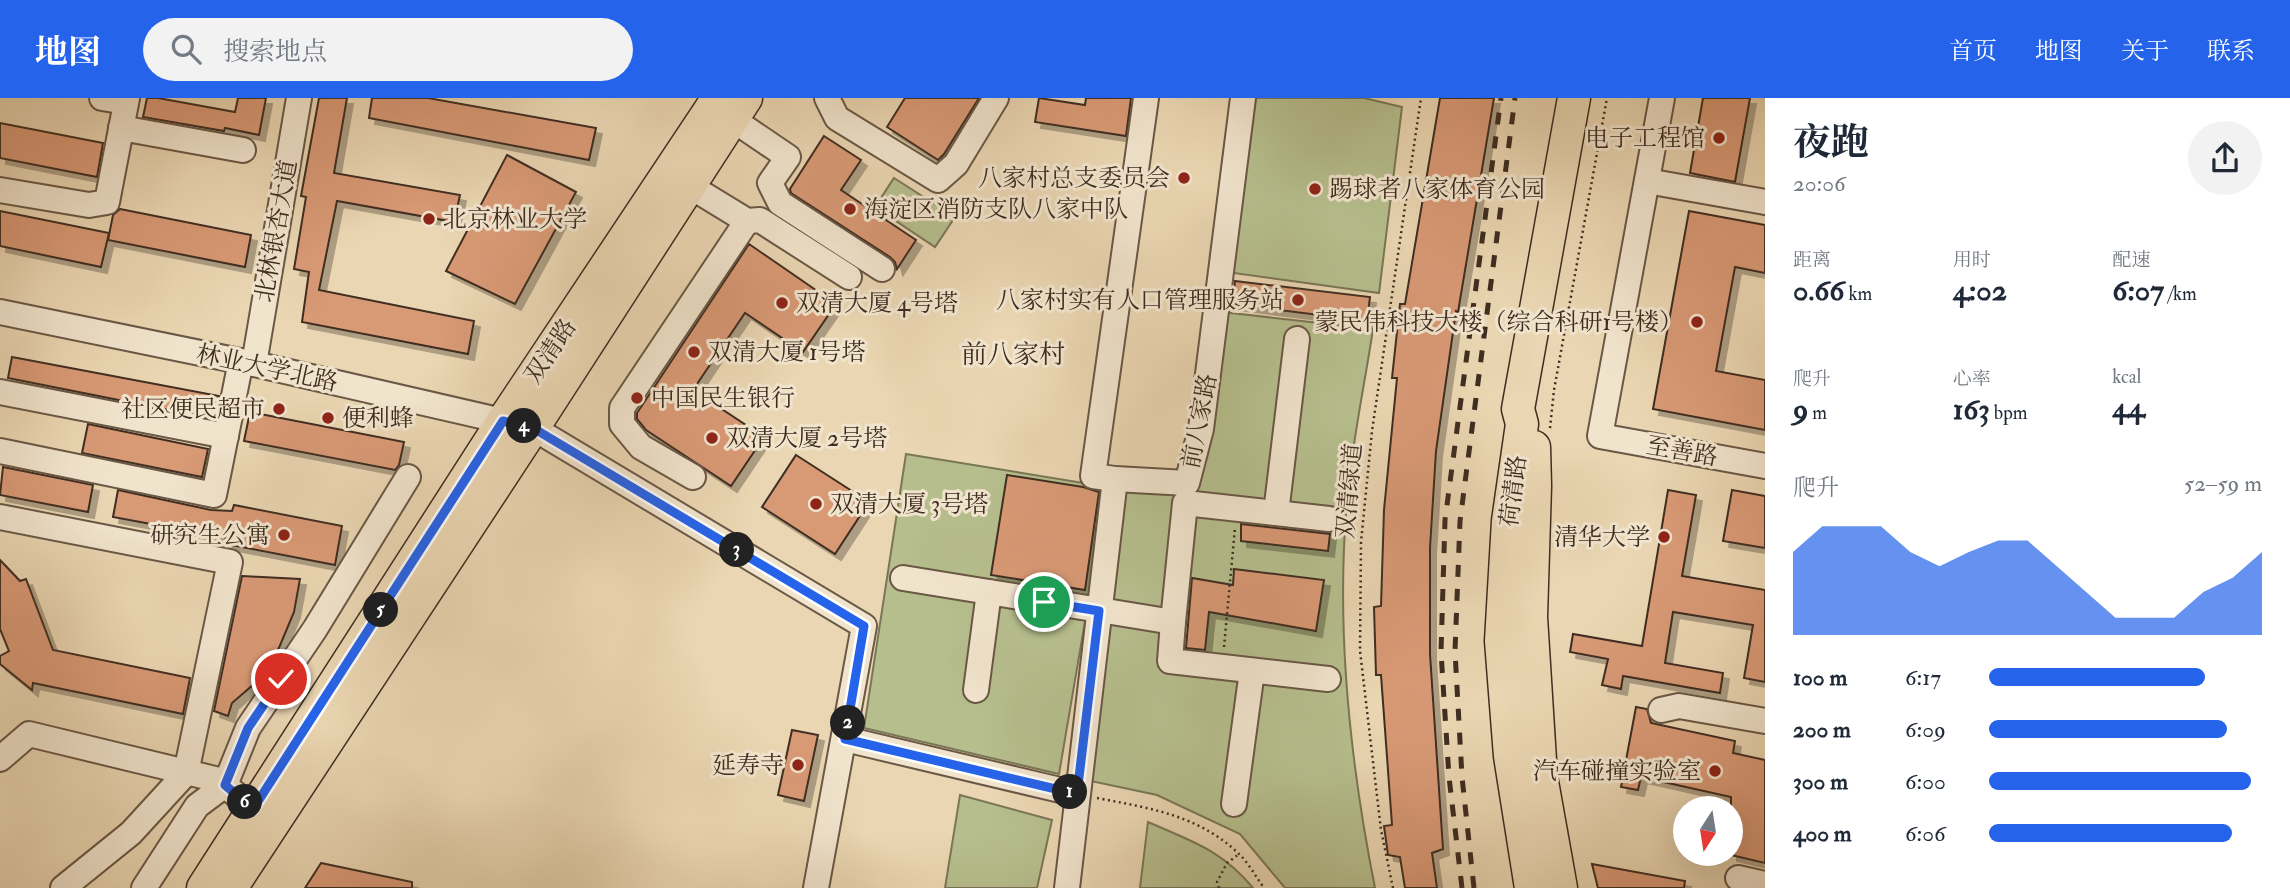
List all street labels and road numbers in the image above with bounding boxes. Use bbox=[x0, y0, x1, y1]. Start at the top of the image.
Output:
street label: 北林银杏大道 bbox=[249, 157, 304, 305]
street label: 双清路 bbox=[517, 313, 583, 390]
street label: 林业大学北路 bbox=[193, 338, 341, 399]
street label: 前八家路 bbox=[1175, 371, 1224, 471]
street label: 至善路 bbox=[1644, 430, 1720, 473]
street label: 双清绿道 bbox=[1330, 442, 1369, 540]
street label: 荷清路 bbox=[1494, 453, 1533, 529]

